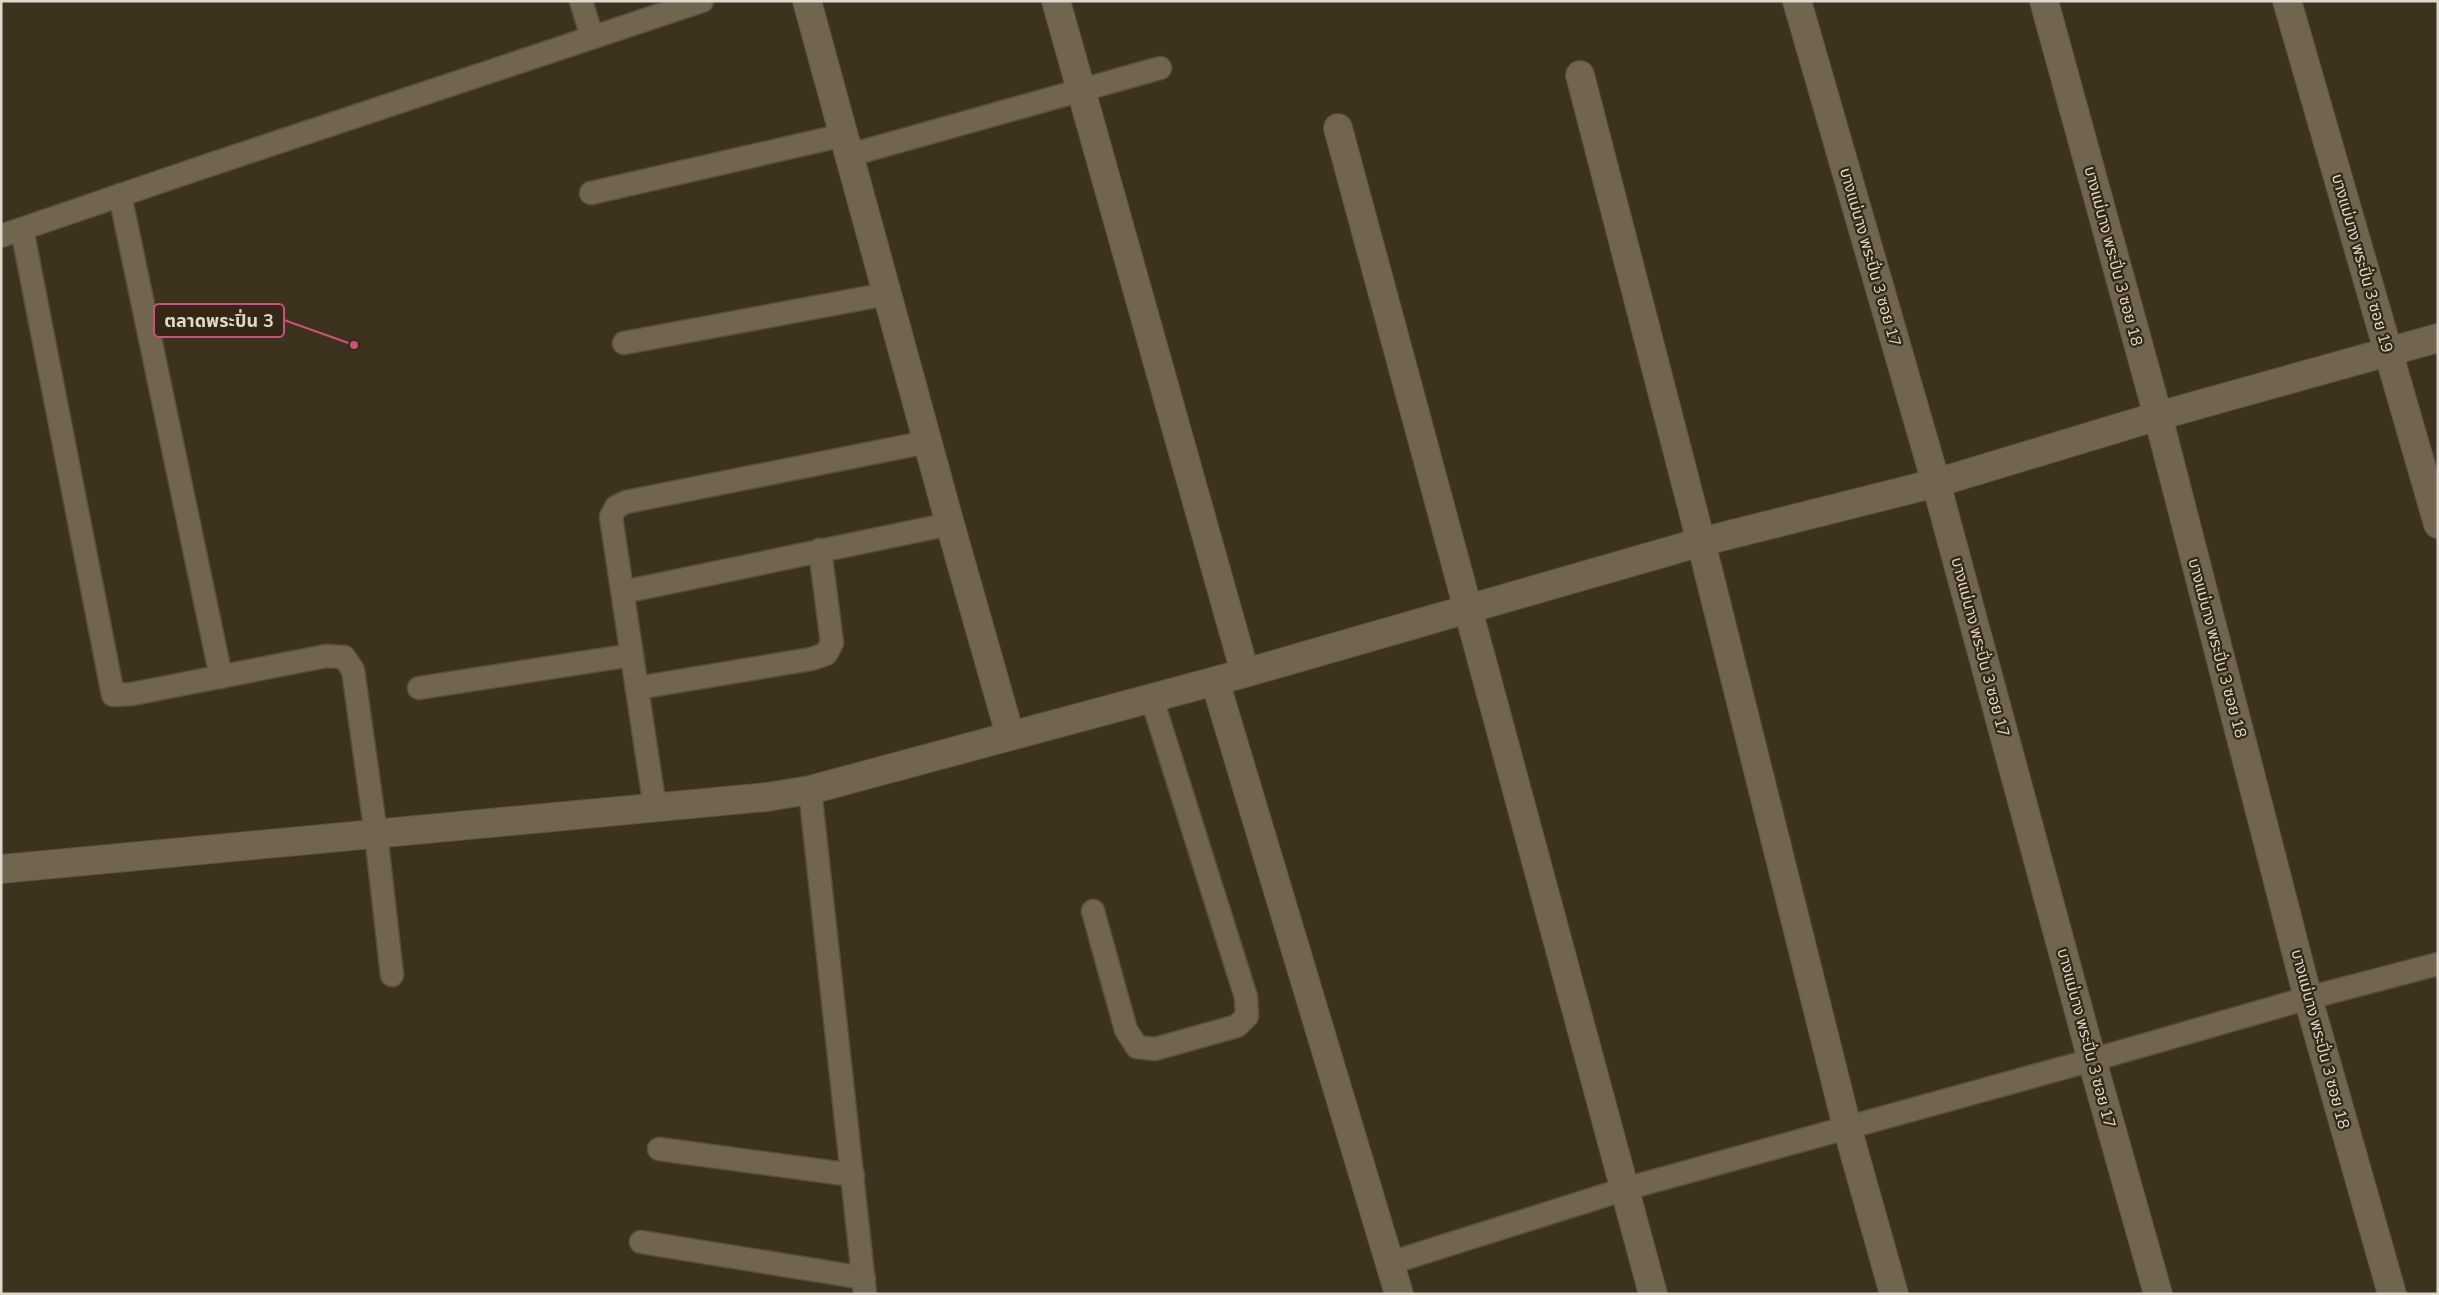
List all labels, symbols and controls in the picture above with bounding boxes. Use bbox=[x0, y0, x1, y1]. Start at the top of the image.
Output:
street label: บางแม่นาง พระปิ่น 3 ซอย 18 bbox=[2078, 164, 2148, 349]
street label: บางแม่นาง พระปิ่น 3 ซอย 17 bbox=[1834, 165, 1906, 349]
street label: บางแม่นาง พระปิ่น 3 ซอย 19 bbox=[2326, 171, 2398, 355]
callout: ตลาดพระปิ่น 3 bbox=[154, 304, 284, 337]
text: ตลาดพระปิ่น 3 bbox=[164, 309, 274, 333]
street label: บางแม่นาง พระปิ่น 3 ซอย 17 bbox=[1945, 555, 2015, 740]
street label: บางแม่นาง พระปิ่น 3 ซอย 18 bbox=[2182, 556, 2252, 741]
street label: บางแม่นาง พระปิ่น 3 ซอย 17 bbox=[2051, 946, 2121, 1131]
street label: บางแม่นาง พระปิ่น 3 ซอย 18 bbox=[2285, 947, 2355, 1132]

